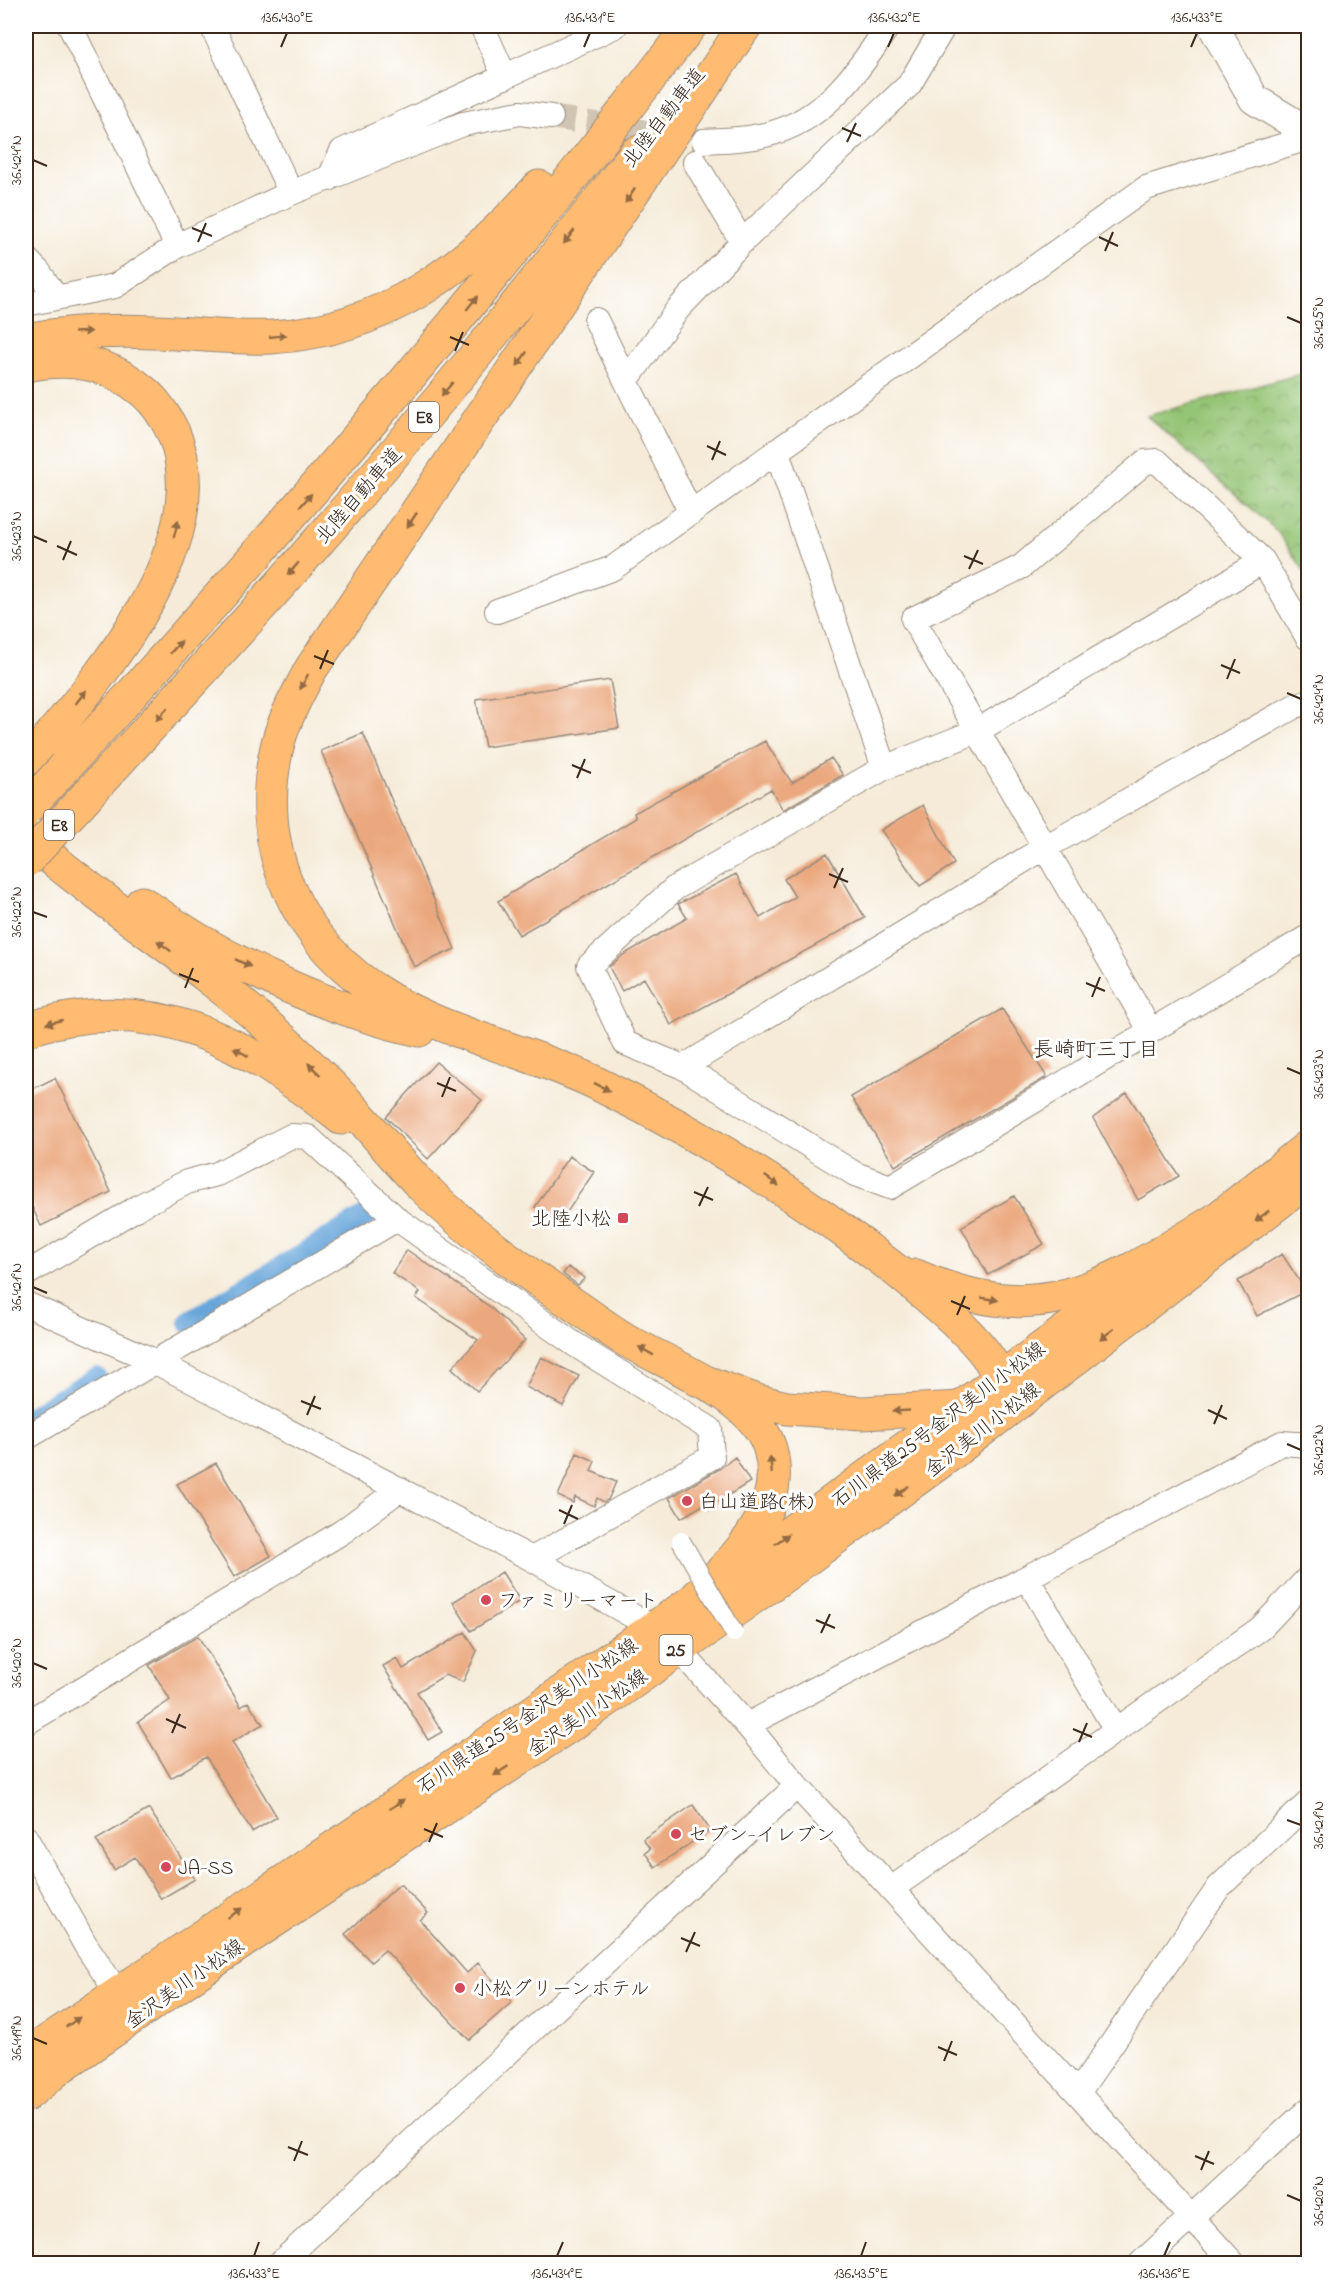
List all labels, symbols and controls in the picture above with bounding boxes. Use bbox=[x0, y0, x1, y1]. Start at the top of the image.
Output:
text: 136.430°E bbox=[261, 7, 313, 29]
text: 136.431°E bbox=[565, 7, 615, 29]
text: 136.432°E bbox=[867, 7, 921, 29]
text: 136.433°E bbox=[1171, 7, 1223, 29]
street label: 北陸自動車道 bbox=[617, 62, 713, 175]
text: 36.424°N bbox=[6, 135, 28, 185]
one-way arrow bbox=[625, 188, 636, 205]
one-way arrow bbox=[564, 230, 576, 245]
one-way arrow bbox=[465, 296, 478, 311]
text: 36.425°N bbox=[1308, 297, 1330, 349]
one-way arrow bbox=[74, 328, 93, 337]
one-way arrow bbox=[269, 331, 288, 341]
one-way arrow bbox=[517, 350, 528, 367]
one-way arrow bbox=[441, 381, 454, 396]
road number: E8 bbox=[409, 402, 439, 432]
street label: 北陸自動車道 bbox=[310, 442, 410, 551]
one-way arrow bbox=[299, 493, 313, 508]
text: 36.423°N bbox=[6, 511, 28, 561]
one-way arrow bbox=[406, 511, 418, 527]
one-way arrow bbox=[172, 520, 182, 538]
one-way arrow bbox=[287, 561, 300, 576]
one-way arrow bbox=[169, 640, 183, 654]
one-way arrow bbox=[299, 673, 309, 690]
text: 36.424°N bbox=[1308, 674, 1330, 724]
one-way arrow bbox=[74, 689, 87, 705]
one-way arrow bbox=[156, 707, 170, 721]
road number: E8 bbox=[44, 810, 74, 840]
text: 36.422°N bbox=[6, 886, 28, 938]
one-way arrow bbox=[156, 940, 172, 952]
one-way arrow bbox=[235, 958, 252, 968]
one-way arrow bbox=[45, 1017, 63, 1027]
district label: 長崎町三丁目 bbox=[1033, 1036, 1159, 1066]
one-way arrow bbox=[232, 1047, 249, 1057]
text: 36.423°N bbox=[1308, 1049, 1330, 1099]
one-way arrow bbox=[308, 1063, 322, 1077]
one-way arrow bbox=[594, 1082, 611, 1092]
one-way arrow bbox=[764, 1175, 780, 1187]
place label: 北陸小松 bbox=[531, 1206, 611, 1235]
one-way arrow bbox=[1255, 1210, 1270, 1222]
marker: 北陸小松 bbox=[616, 1211, 630, 1225]
text: 36.421°N bbox=[6, 1263, 28, 1311]
one-way arrow bbox=[980, 1295, 999, 1304]
one-way arrow bbox=[1099, 1328, 1115, 1340]
street label: 石川県道25号金沢美川小松線 bbox=[826, 1336, 1050, 1512]
one-way arrow bbox=[637, 1346, 654, 1356]
street label: 金沢美川小松線 bbox=[919, 1376, 1045, 1482]
one-way arrow bbox=[891, 1406, 910, 1415]
text: 36.422°N bbox=[1308, 1424, 1330, 1476]
one-way arrow bbox=[766, 1455, 776, 1474]
one-way arrow bbox=[894, 1484, 909, 1496]
place label: 白山道路(株) bbox=[699, 1489, 813, 1518]
marker: 白山道路(株) bbox=[680, 1494, 694, 1508]
one-way arrow bbox=[774, 1534, 790, 1545]
place label: ファミリーマート bbox=[498, 1588, 658, 1617]
marker: ファミリーマート bbox=[479, 1593, 493, 1607]
street label: 石川県道25号金沢美川小松線 bbox=[412, 1632, 645, 1802]
road number: 25 bbox=[660, 1635, 692, 1665]
text: 36.420°N bbox=[6, 1638, 28, 1688]
street label: 金沢美川小松線 bbox=[522, 1663, 655, 1765]
one-way arrow bbox=[493, 1765, 509, 1776]
one-way arrow bbox=[388, 1798, 404, 1810]
text: 36.421°N bbox=[1308, 1801, 1330, 1849]
place label: セブン-イレブン bbox=[688, 1822, 836, 1851]
marker: セブン-イレブン bbox=[669, 1827, 683, 1841]
place label: JA-SS bbox=[178, 1855, 233, 1884]
marker: JA-SS bbox=[159, 1860, 173, 1874]
one-way arrow bbox=[227, 1908, 243, 1919]
street label: 金沢美川小松線 bbox=[120, 1933, 251, 2037]
place label: 小松グリーンホテル bbox=[472, 1976, 650, 2005]
marker: 小松グリーンホテル bbox=[453, 1981, 467, 1995]
text: 36.419°N bbox=[6, 2015, 28, 2061]
one-way arrow bbox=[65, 2016, 81, 2028]
text: 36.420°N bbox=[1308, 2176, 1330, 2226]
text: 136.433°E bbox=[228, 2263, 280, 2285]
text: 136.434°E bbox=[531, 2263, 583, 2285]
text: 136.435°E bbox=[834, 2263, 888, 2285]
text: 136.436°E bbox=[1138, 2263, 1190, 2285]

